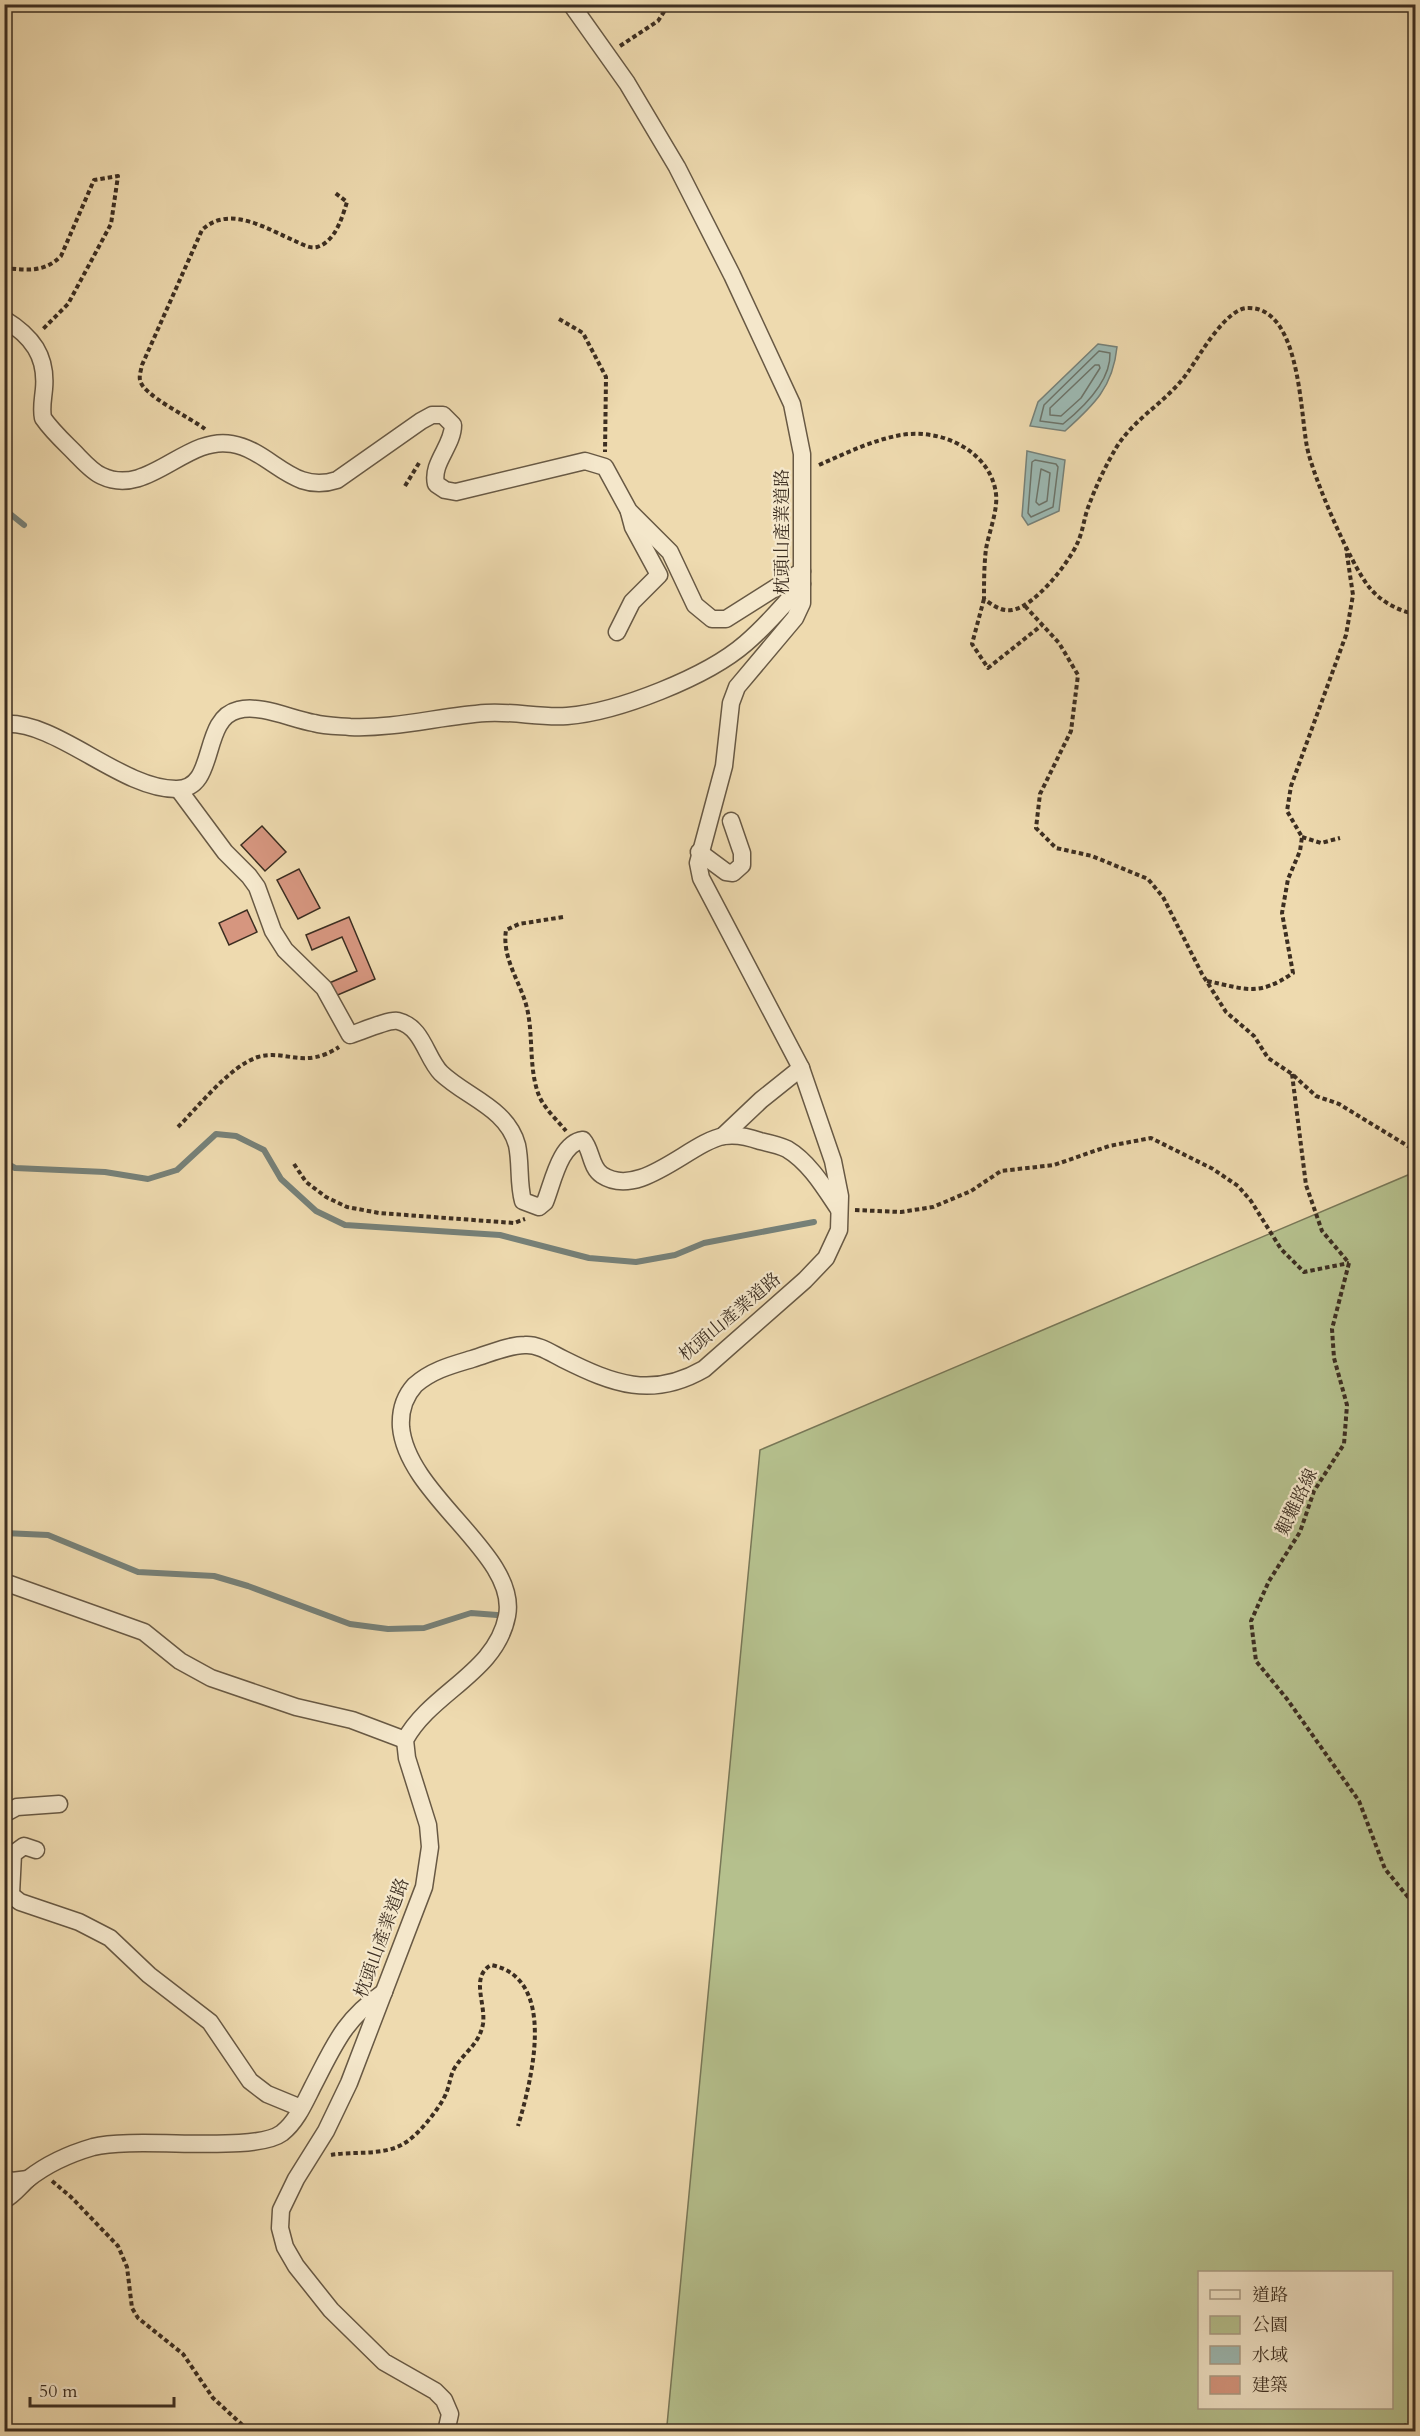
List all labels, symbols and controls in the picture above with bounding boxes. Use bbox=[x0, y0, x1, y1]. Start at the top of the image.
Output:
street label: 枕頭山產業道路 bbox=[770, 469, 795, 595]
street label: 枕頭山產業道路 bbox=[674, 1267, 786, 1367]
street label: 艱難路線 bbox=[1270, 1464, 1324, 1540]
street label: 枕頭山產業道路 bbox=[349, 1875, 415, 2001]
legend bbox=[1198, 2271, 1393, 2409]
text: 道路 bbox=[1252, 2283, 1288, 2308]
text: 公園 bbox=[1252, 2313, 1288, 2338]
text: 水域 bbox=[1252, 2343, 1288, 2368]
scale bar bbox=[30, 2370, 174, 2408]
text: 建築 bbox=[1252, 2373, 1288, 2398]
text: 50 m bbox=[39, 2379, 78, 2404]

